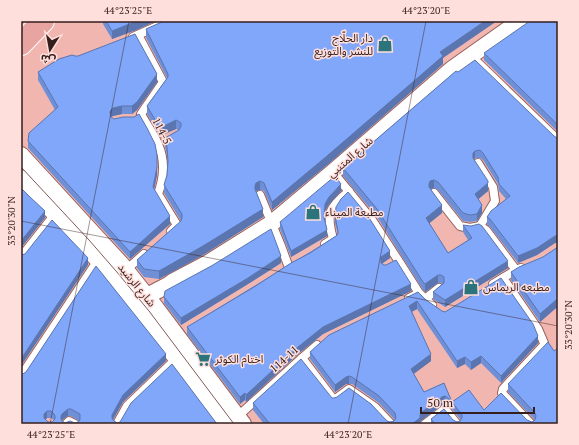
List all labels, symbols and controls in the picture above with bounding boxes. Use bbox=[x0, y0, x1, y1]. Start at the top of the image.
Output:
text: 44°23'25"E bbox=[104, 4, 152, 17]
text: 44°23'20"E bbox=[402, 4, 450, 17]
north arrow bbox=[30, 30, 70, 70]
place label: دار الحلّاج للنشر والتوزيع bbox=[314, 30, 373, 59]
shop icon: دار الحلّاج للنشر والتوزيع bbox=[376, 35, 394, 53]
text: ش bbox=[39, 52, 57, 68]
street label: 114-5 bbox=[149, 115, 175, 147]
street label: شارع المتنبي bbox=[324, 133, 378, 182]
text: 33°20'30"N bbox=[5, 196, 18, 246]
shop icon: مطبعة الميناء bbox=[304, 203, 322, 221]
place label: مطبعة الميناء bbox=[325, 205, 384, 219]
street label: شارع الرشيد bbox=[114, 260, 159, 311]
shop icon: مطبعه الريماس bbox=[462, 278, 480, 296]
place label: مطبعه الريماس bbox=[483, 280, 550, 294]
text: 33°20'30"N bbox=[562, 300, 575, 350]
street label: 114-11 bbox=[267, 342, 301, 376]
supermarket icon: اختام الكوثر bbox=[194, 350, 212, 368]
place label: اختام الكوثر bbox=[214, 352, 263, 367]
scale bar bbox=[421, 389, 534, 415]
text: 50 m bbox=[427, 395, 454, 410]
text: 44°23'25"E bbox=[27, 428, 75, 441]
text: 44°23'20"E bbox=[324, 428, 372, 441]

